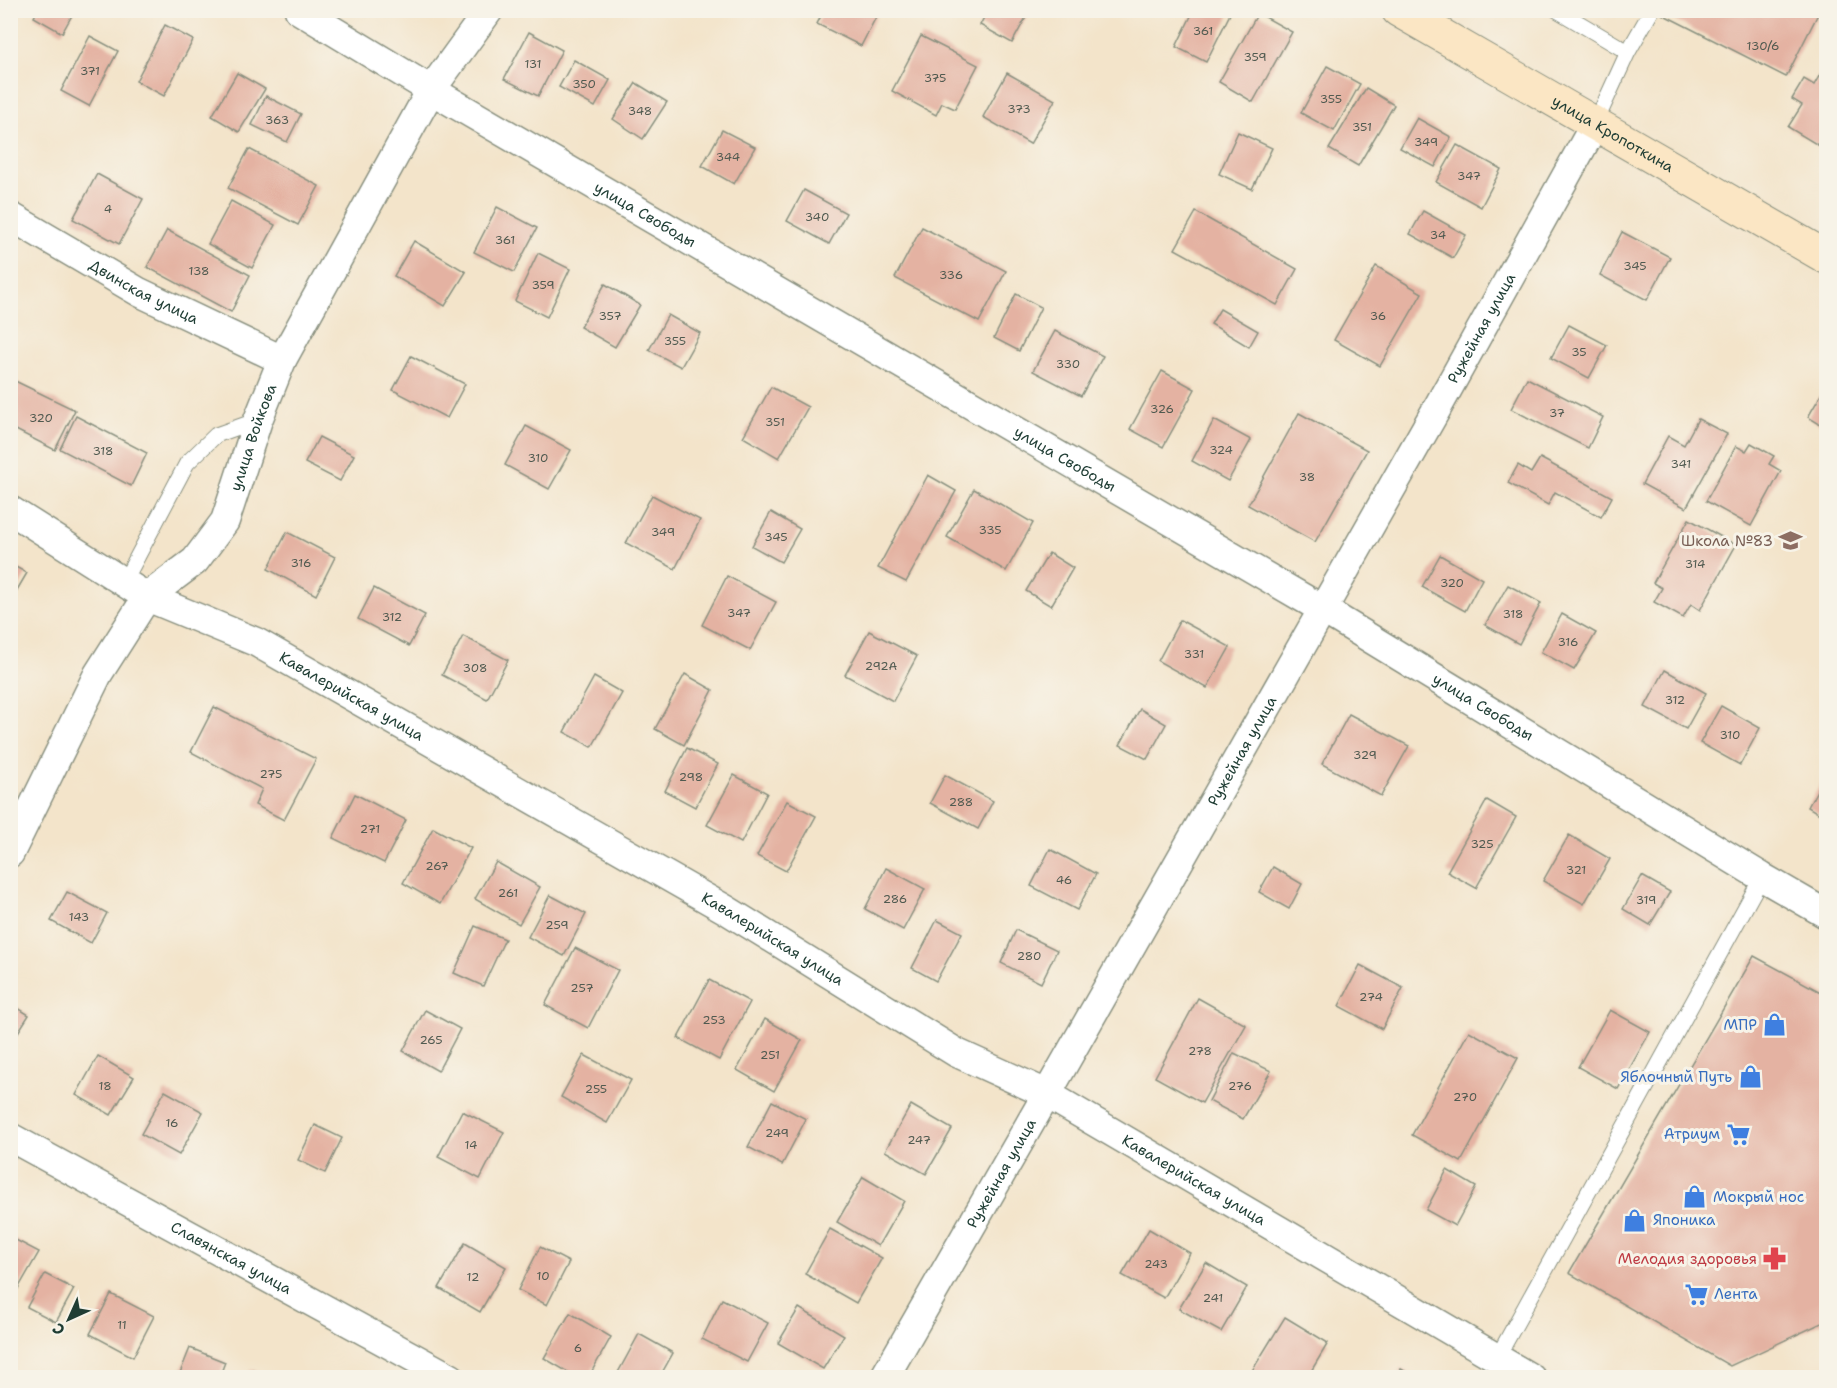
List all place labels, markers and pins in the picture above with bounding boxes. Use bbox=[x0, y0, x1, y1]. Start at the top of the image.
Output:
school or university icon: Школа №83 bbox=[1778, 528, 1804, 554]
place label: Школа №83 bbox=[1681, 531, 1773, 551]
shop icon: МПР bbox=[1762, 1012, 1788, 1038]
place label: МПР bbox=[1724, 1015, 1757, 1035]
shop icon: Яблочный Путь bbox=[1737, 1064, 1763, 1090]
place label: Яблочный Путь bbox=[1620, 1067, 1732, 1087]
supermarket icon: Атриум bbox=[1725, 1121, 1751, 1147]
place label: Атриум bbox=[1664, 1124, 1720, 1144]
shop icon: Мокрый нос bbox=[1682, 1184, 1708, 1210]
place label: Мокрый нос bbox=[1713, 1187, 1804, 1207]
shop icon: Японика bbox=[1622, 1207, 1648, 1233]
place label: Японика bbox=[1653, 1210, 1716, 1230]
pharmacy icon: Мелодия здоровья bbox=[1762, 1246, 1788, 1272]
place label: Мелодия здоровья bbox=[1618, 1249, 1757, 1269]
supermarket icon: Лента bbox=[1683, 1281, 1709, 1307]
place label: Лента bbox=[1714, 1284, 1758, 1304]

